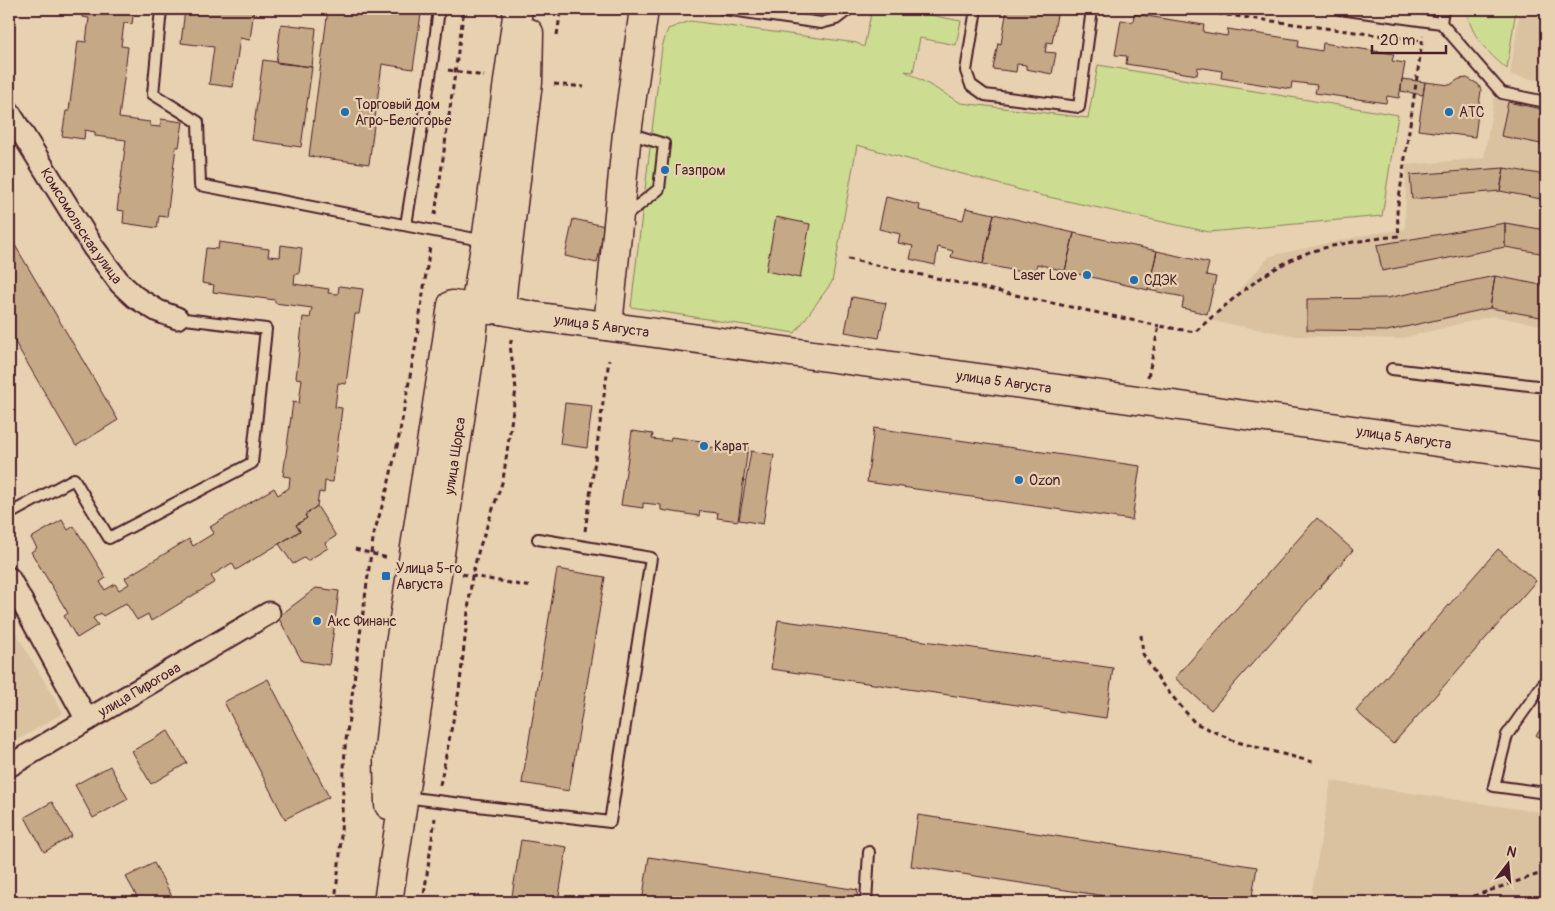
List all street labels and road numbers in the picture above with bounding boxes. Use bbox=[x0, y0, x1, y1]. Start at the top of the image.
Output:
street label: Комсомольская улица bbox=[37, 165, 126, 287]
street label: улица 5 Августа bbox=[552, 311, 650, 341]
street label: улица 5 Августа bbox=[954, 367, 1052, 397]
street label: улица Щорса bbox=[441, 416, 469, 497]
street label: улица 5 Августа bbox=[1354, 423, 1453, 453]
street label: улица Пирогова bbox=[94, 659, 184, 721]

